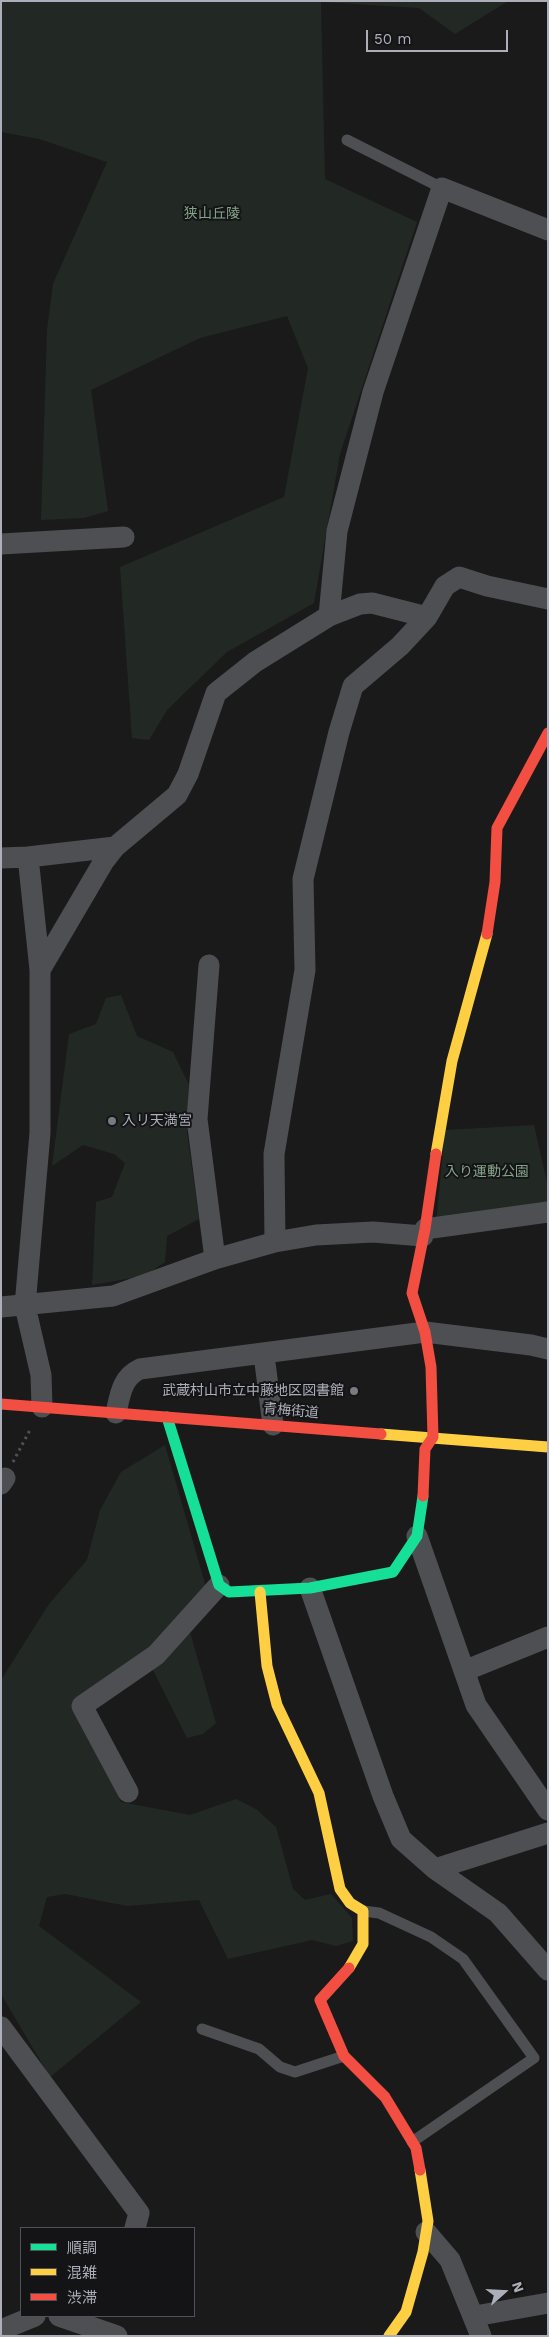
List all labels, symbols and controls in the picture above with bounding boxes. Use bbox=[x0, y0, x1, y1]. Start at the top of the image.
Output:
scale bar bbox=[369, 20, 512, 52]
text: 50 m bbox=[374, 30, 411, 48]
park label: 狭山丘陵 bbox=[184, 206, 240, 222]
place label: 入リ天満宮 bbox=[122, 1113, 192, 1129]
marker: 入リ天満宮 bbox=[106, 1115, 118, 1127]
park label: 入り運動公園 bbox=[445, 1164, 529, 1180]
place label: 武蔵村山市立中藤地区図書館 bbox=[162, 1383, 344, 1399]
marker: 武蔵村山市立中藤地区図書館 bbox=[348, 1385, 360, 1397]
street label: 青梅街道 bbox=[262, 1400, 320, 1422]
legend bbox=[20, 2227, 195, 2317]
text: 順調 bbox=[67, 2239, 97, 2257]
text: 混雑 bbox=[67, 2264, 97, 2282]
north arrow bbox=[479, 2267, 529, 2317]
text: N bbox=[509, 2280, 527, 2295]
text: 渋滞 bbox=[67, 2289, 97, 2307]

